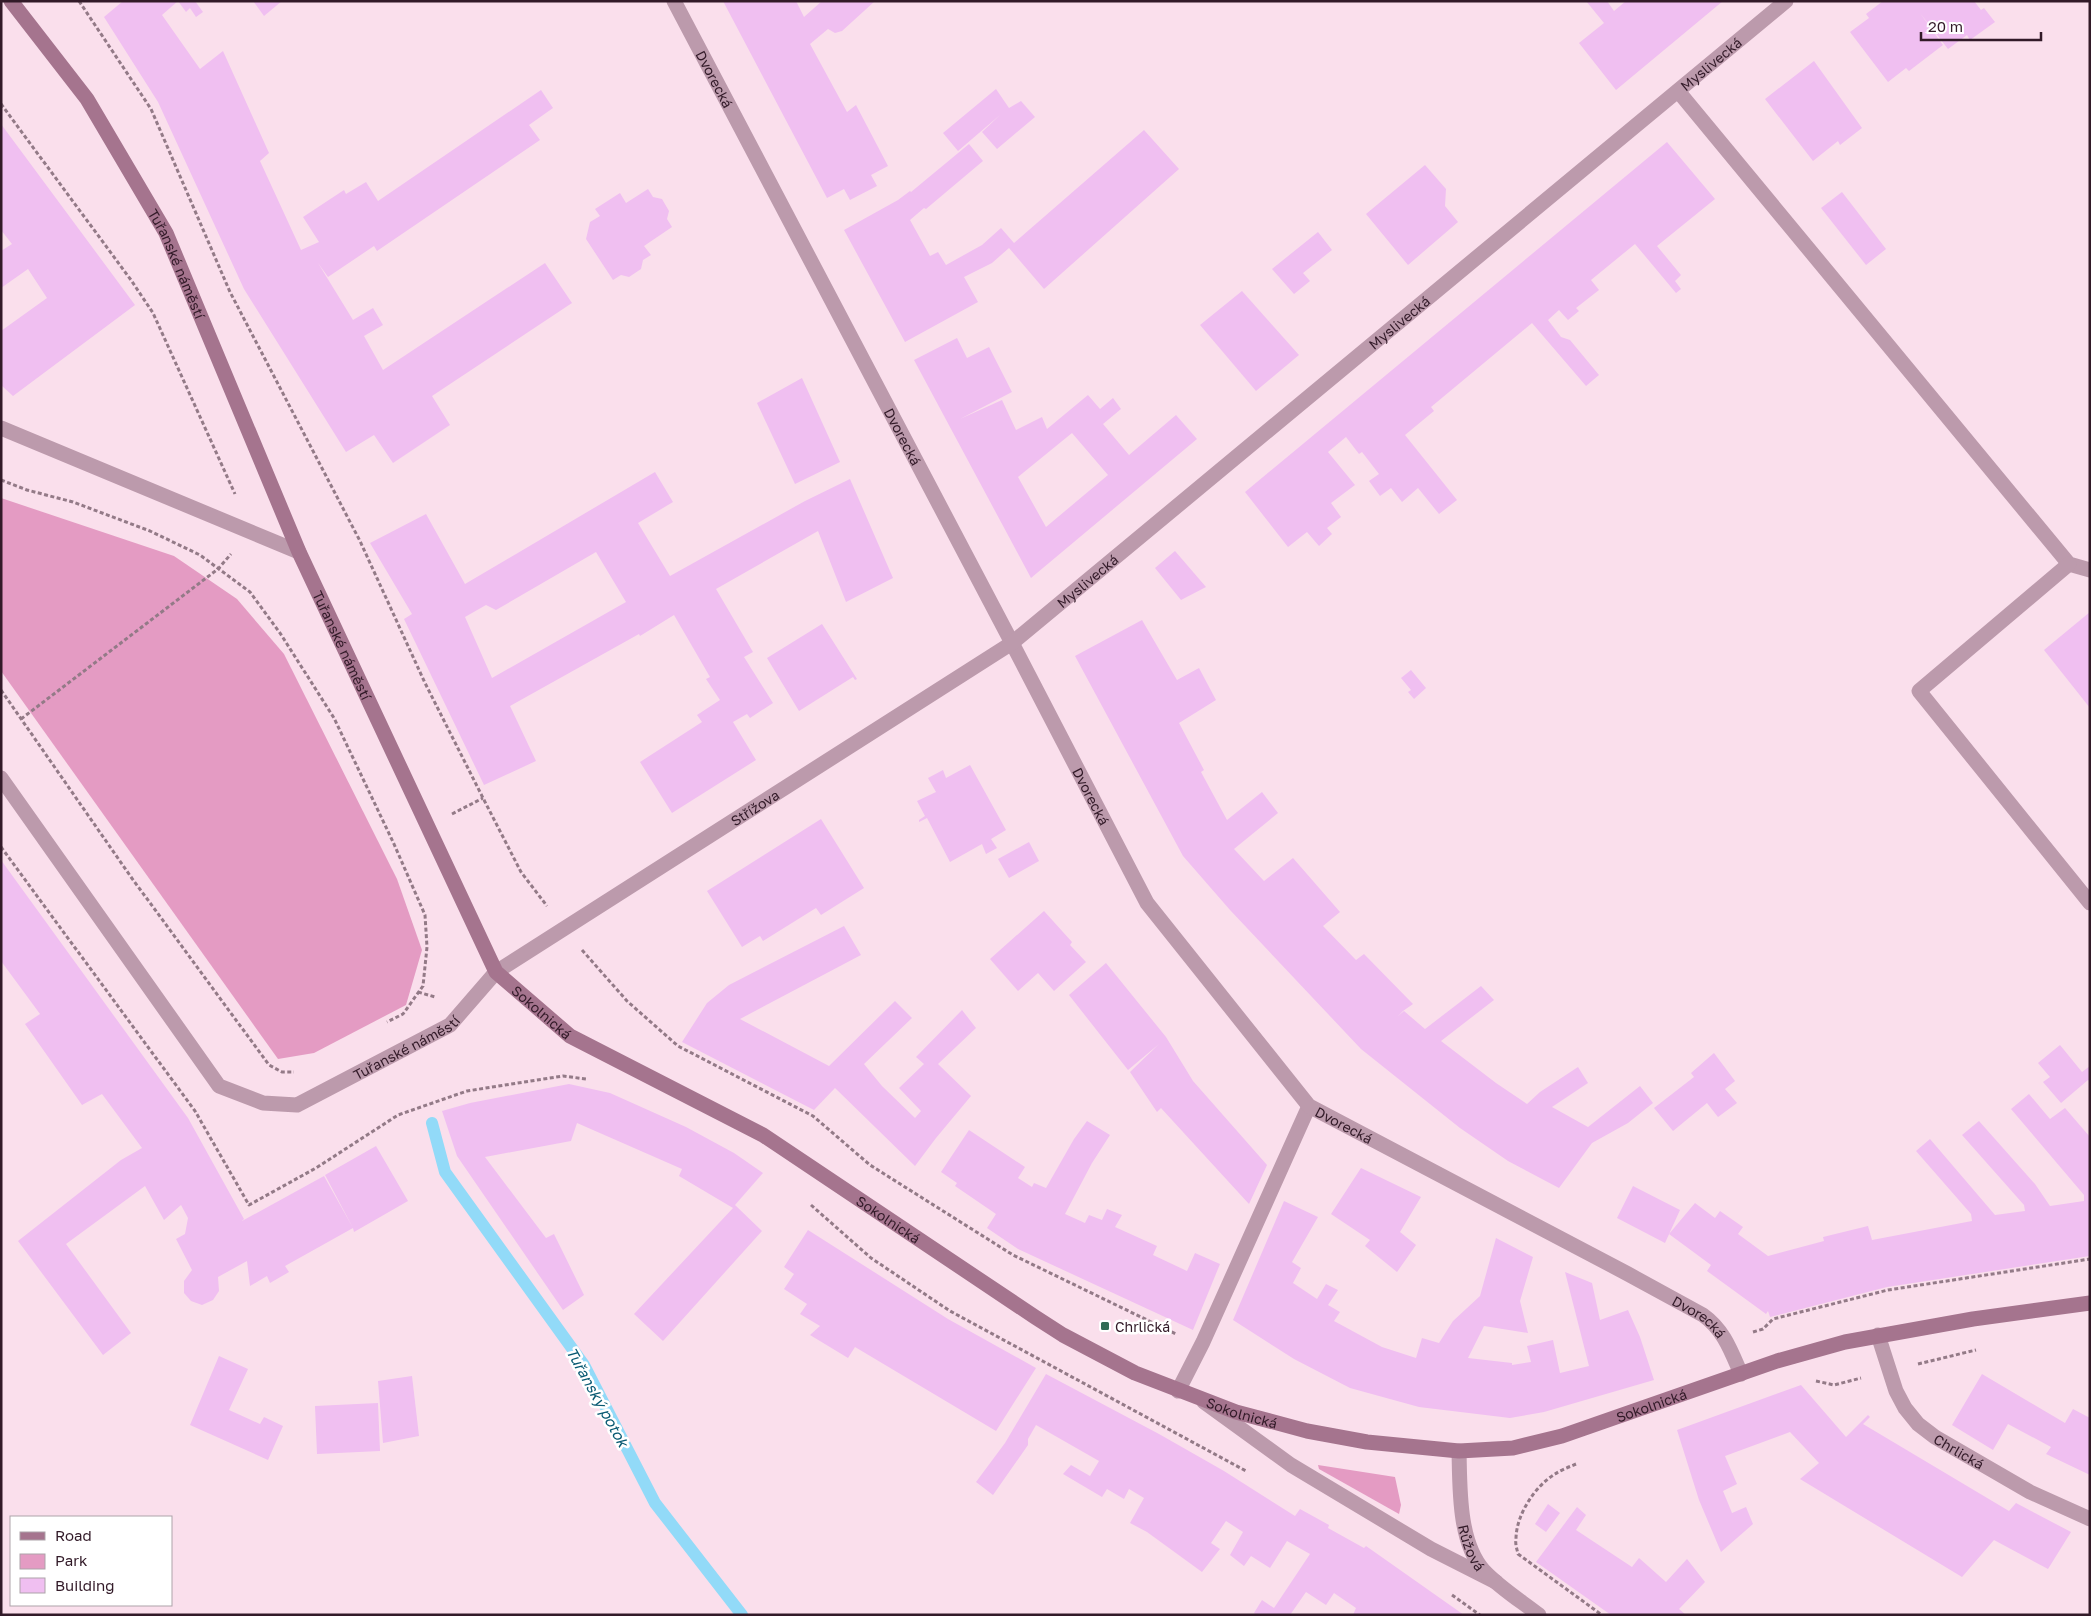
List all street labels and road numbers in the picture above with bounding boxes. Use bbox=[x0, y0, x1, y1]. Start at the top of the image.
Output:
street label: Myslivecká bbox=[1676, 33, 1745, 94]
street label: Dvorecká bbox=[693, 47, 737, 111]
street label: Tuřanské náměstí bbox=[145, 206, 210, 322]
street label: Myslivecká bbox=[1365, 292, 1433, 352]
street label: Dvorecká bbox=[881, 405, 925, 468]
street label: Myslivecká bbox=[1053, 550, 1121, 611]
street label: Tuřanské náměstí bbox=[310, 588, 376, 703]
street label: Dvorecká bbox=[1070, 764, 1113, 828]
street label: Střížova bbox=[727, 785, 782, 829]
street label: Sokolnická bbox=[509, 981, 575, 1042]
street label: Tuřanské náměstí bbox=[350, 1011, 464, 1083]
street label: Dvorecká bbox=[1313, 1102, 1376, 1147]
street label: Sokolnická bbox=[853, 1192, 924, 1247]
street label: Dvorecká bbox=[1670, 1291, 1730, 1341]
street label: Sokolnická bbox=[1614, 1385, 1689, 1425]
street label: Sokolnická bbox=[1204, 1393, 1279, 1431]
street label: Chrlická bbox=[1931, 1430, 1987, 1472]
street label: Růžová bbox=[1455, 1523, 1489, 1574]

